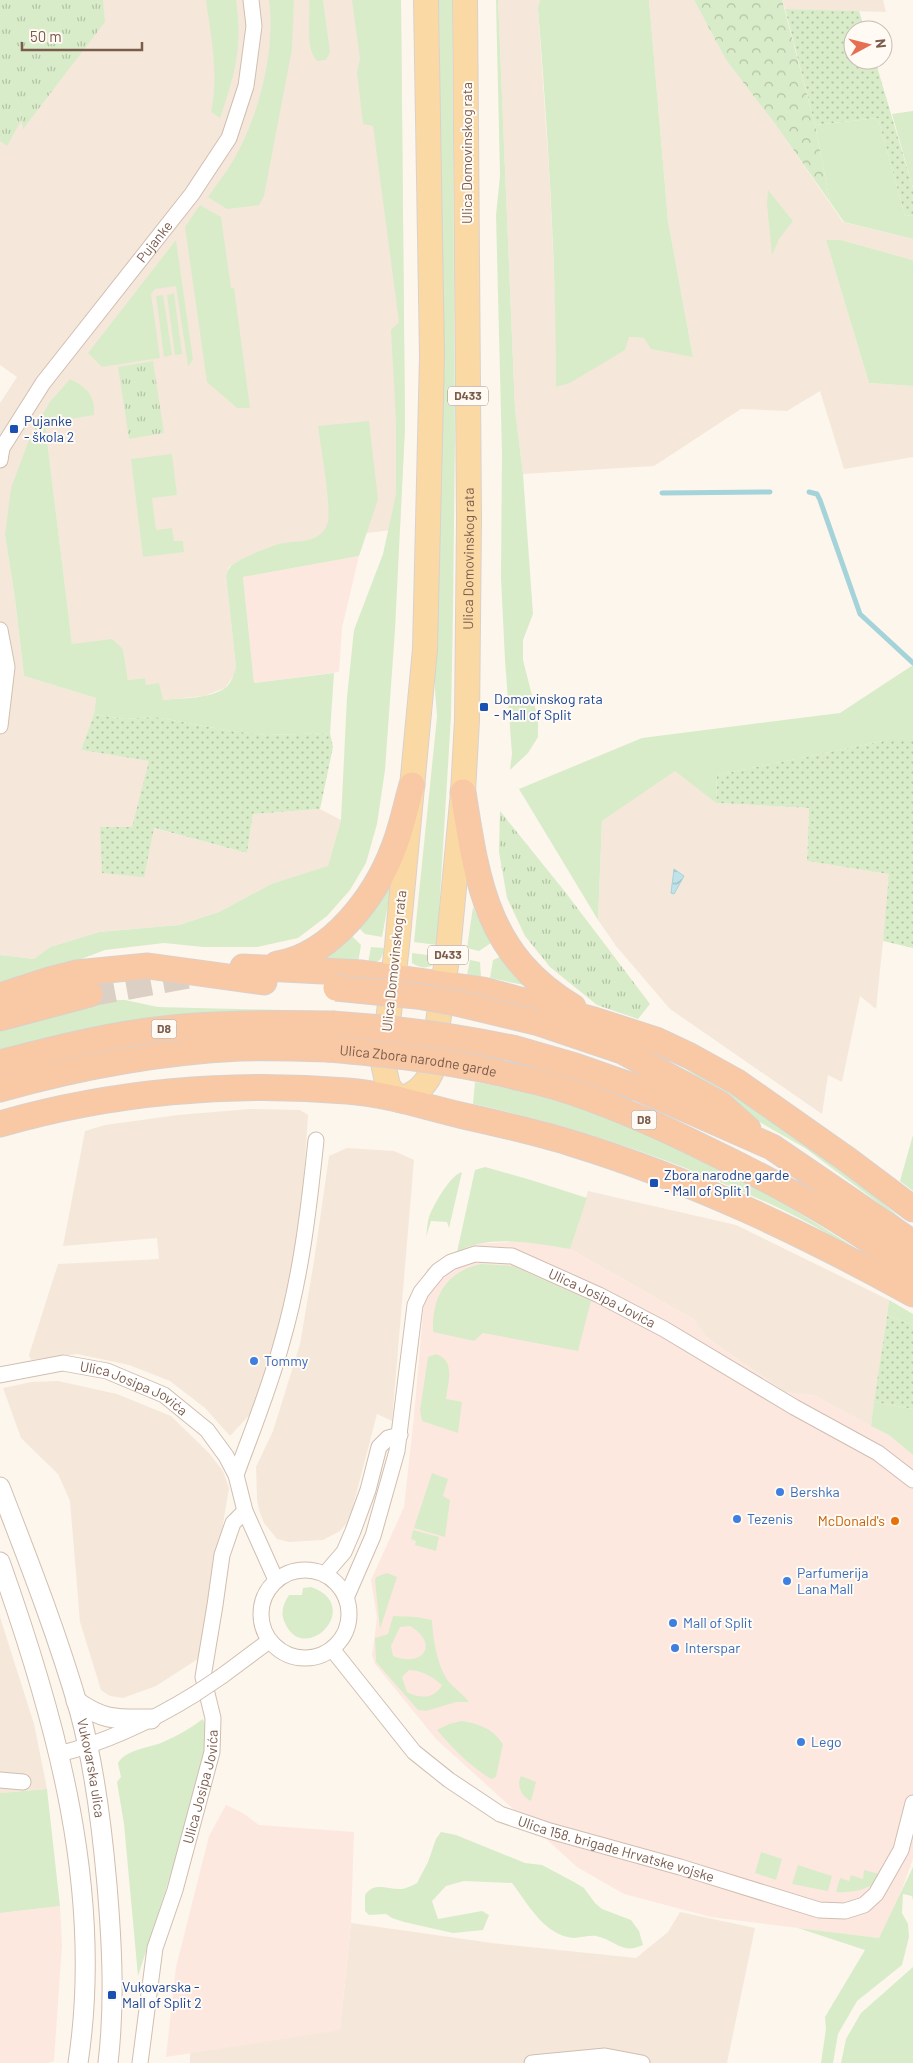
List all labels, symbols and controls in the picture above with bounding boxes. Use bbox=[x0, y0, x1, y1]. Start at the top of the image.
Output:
scale bar bbox=[22, 20, 142, 52]
north arrow bbox=[843, 20, 893, 70]
text: 50 m bbox=[30, 27, 62, 45]
text: N bbox=[872, 38, 890, 49]
street label: Ulica Domovinskog rata bbox=[458, 82, 475, 224]
street label: Pujanke bbox=[132, 217, 176, 266]
road number: D433 bbox=[448, 386, 488, 406]
place label: Pujanke - škola 2 bbox=[24, 412, 74, 445]
marker: Pujanke - škola 2 bbox=[8, 423, 20, 435]
street label: Ulica Domovinskog rata bbox=[459, 488, 477, 630]
place label: Domovinskog rata - Mall of Split bbox=[494, 690, 603, 723]
marker: Domovinskog rata - Mall of Split bbox=[478, 701, 490, 713]
street label: Ulica Domovinskog rata bbox=[378, 890, 409, 1032]
road number: D433 bbox=[428, 946, 468, 964]
road number: D8 bbox=[152, 1020, 176, 1038]
street label: Ulica Zbora narodne garde bbox=[339, 1041, 498, 1080]
road number: D8 bbox=[632, 1110, 656, 1130]
place label: Zbora narodne garde - Mall of Split 1 bbox=[664, 1166, 789, 1199]
marker: Zbora narodne garde - Mall of Split 1 bbox=[648, 1177, 660, 1189]
street label: Ulica Josipa Jovića bbox=[546, 1265, 659, 1331]
place label: Tommy bbox=[264, 1352, 309, 1369]
marker: Tommy bbox=[248, 1355, 260, 1367]
street label: Ulica Josipa Jovića bbox=[79, 1357, 191, 1419]
place label: Bershka bbox=[790, 1483, 840, 1500]
marker: Bershka bbox=[774, 1486, 786, 1498]
place label: Tezenis bbox=[747, 1510, 793, 1527]
place label: McDonald's bbox=[818, 1512, 885, 1529]
marker: Tezenis bbox=[731, 1513, 743, 1525]
marker: McDonald's bbox=[889, 1515, 901, 1527]
place label: Parfumerija Lana Mall bbox=[797, 1564, 868, 1597]
marker: Parfumerija Lana Mall bbox=[781, 1575, 793, 1587]
place label: Mall of Split bbox=[683, 1614, 753, 1631]
marker: Mall of Split bbox=[667, 1617, 679, 1629]
place label: Interspar bbox=[685, 1639, 740, 1656]
marker: Interspar bbox=[669, 1642, 681, 1654]
street label: Vukovarska ulica bbox=[74, 1716, 109, 1819]
street label: Ulica Josipa Jovića bbox=[179, 1729, 221, 1846]
place label: Lego bbox=[811, 1733, 842, 1750]
marker: Lego bbox=[795, 1736, 807, 1748]
street label: Ulica 158. brigade Hrvatske vojske bbox=[516, 1812, 717, 1885]
place label: Vukovarska - Mall of Split 2 bbox=[122, 1978, 202, 2011]
marker: Vukovarska - Mall of Split 2 bbox=[106, 1989, 118, 2001]

